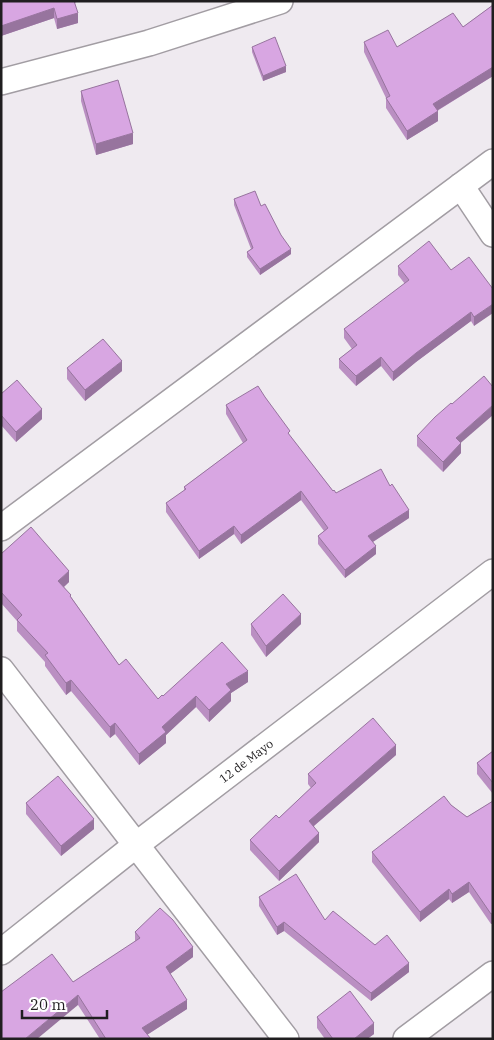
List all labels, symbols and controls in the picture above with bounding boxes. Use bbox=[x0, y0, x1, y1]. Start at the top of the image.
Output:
street label: 12 de Mayo bbox=[216, 736, 276, 786]
scale bar bbox=[22, 988, 108, 1020]
text: 20 m bbox=[30, 995, 66, 1014]

